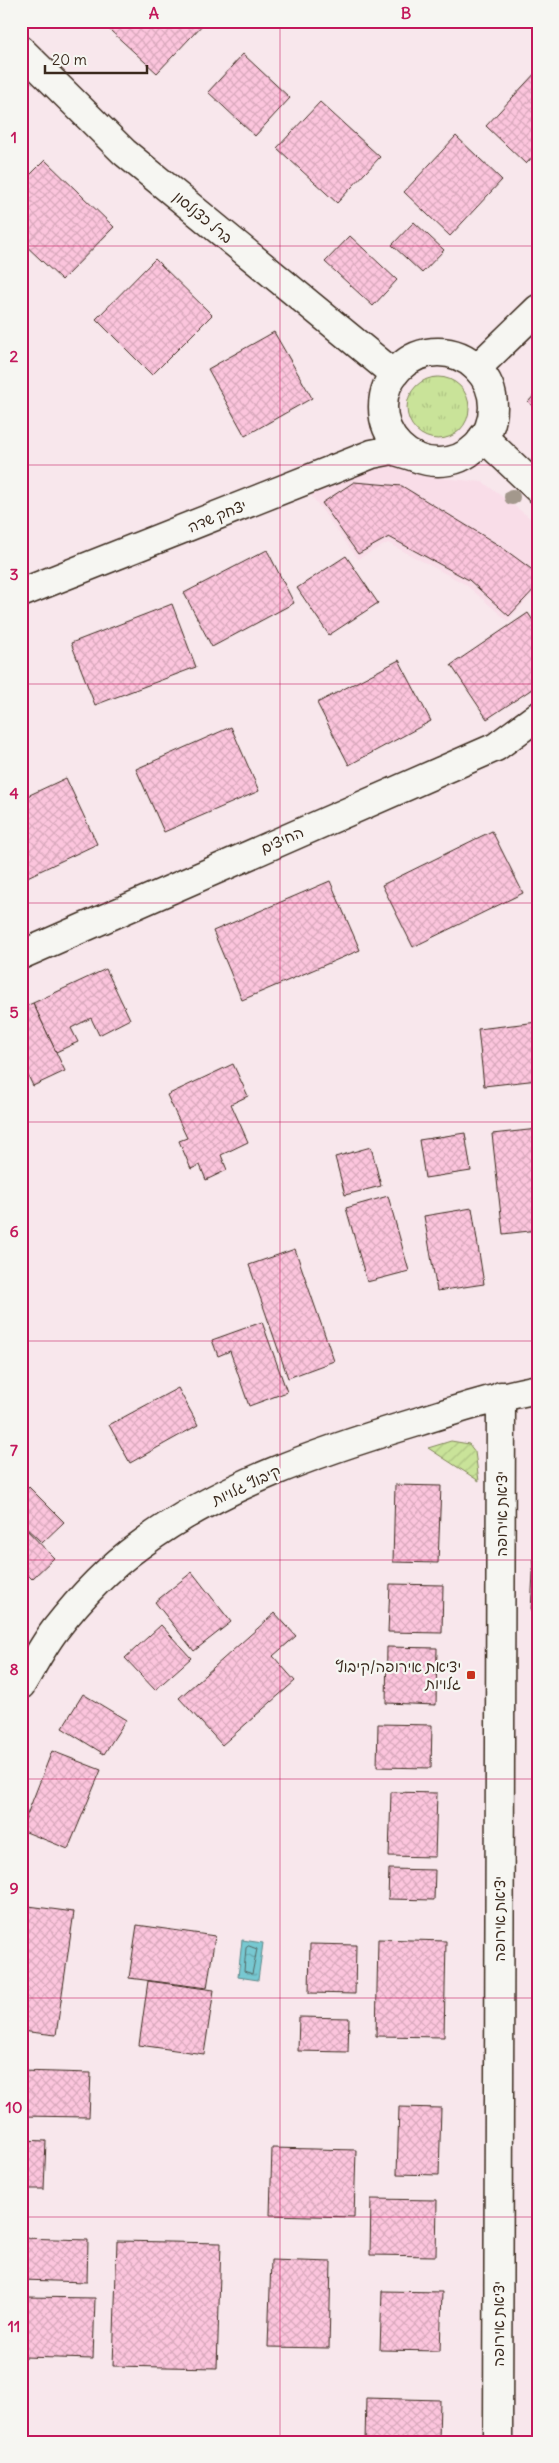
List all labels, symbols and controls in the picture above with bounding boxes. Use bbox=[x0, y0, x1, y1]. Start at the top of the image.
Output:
text: A bbox=[149, 3, 159, 23]
text: B bbox=[401, 3, 412, 23]
scale bar bbox=[45, 42, 148, 74]
text: 20 m bbox=[52, 50, 87, 69]
text: 1 bbox=[11, 127, 17, 147]
street label: ברל כצנלסון bbox=[170, 187, 237, 247]
text: 2 bbox=[10, 346, 19, 366]
street label: יצחק שדה bbox=[185, 496, 249, 536]
text: 3 bbox=[9, 564, 19, 584]
text: 4 bbox=[9, 783, 19, 803]
street label: החיצים bbox=[257, 822, 307, 858]
text: 5 bbox=[9, 1002, 19, 1022]
text: 6 bbox=[9, 1221, 19, 1241]
text: 7 bbox=[10, 1440, 18, 1460]
street label: קיבוץ גלויות bbox=[208, 1461, 283, 1510]
street label: יציאת אירופה bbox=[492, 1471, 511, 1557]
place label: יציאת אירופה/קיבוץ גלויות bbox=[336, 1657, 461, 1693]
text: 8 bbox=[9, 1659, 19, 1679]
marker: יציאת אירופה/קיבוץ גלויות bbox=[465, 1669, 477, 1681]
street label: יציאת אירופה bbox=[490, 1876, 509, 1962]
text: 9 bbox=[9, 1878, 19, 1898]
text: 10 bbox=[6, 2097, 22, 2117]
street label: יציאת אירופה bbox=[489, 2281, 508, 2367]
text: 11 bbox=[8, 2316, 20, 2336]

